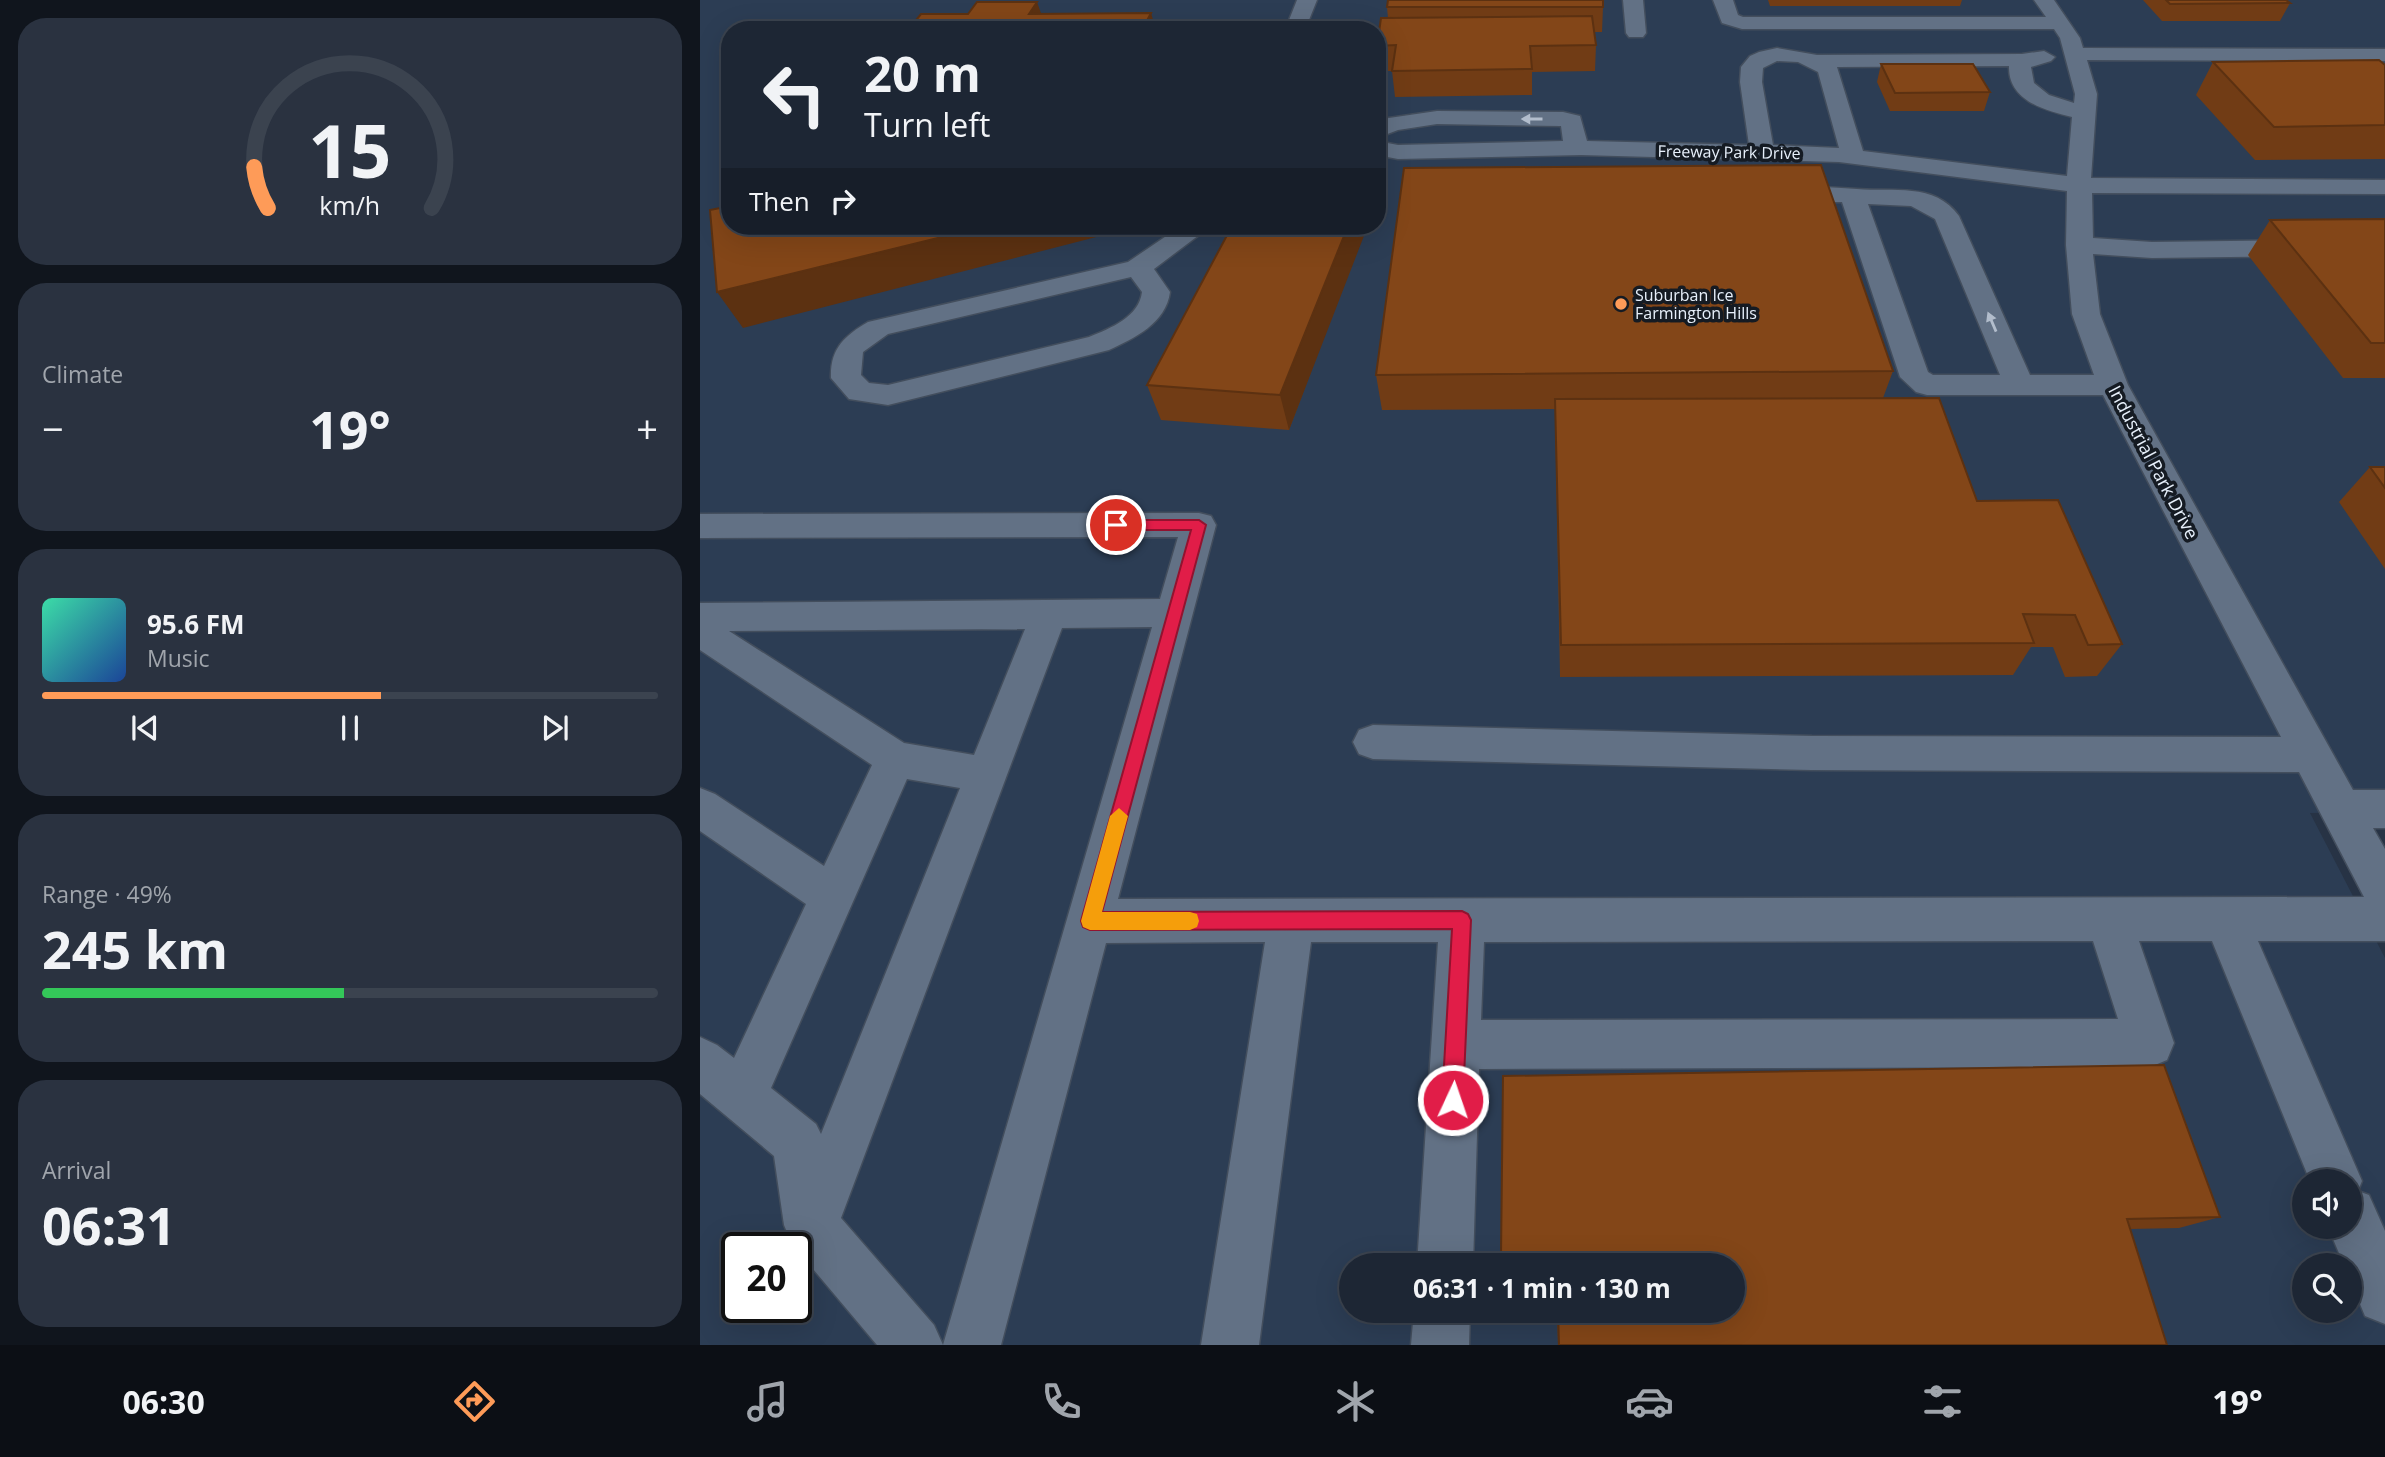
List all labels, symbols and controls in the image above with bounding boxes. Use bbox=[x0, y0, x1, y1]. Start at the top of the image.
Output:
text: 20 m bbox=[864, 40, 981, 106]
icon: left bbox=[749, 49, 840, 140]
text: 15 bbox=[308, 100, 392, 199]
text: Turn left bbox=[864, 103, 990, 146]
one-way arrow bbox=[1520, 113, 1542, 125]
street label: Freeway Park Drive bbox=[1657, 140, 1801, 164]
icon: right bbox=[824, 182, 862, 220]
text: Then bbox=[749, 183, 810, 219]
text: km/h bbox=[320, 188, 380, 222]
place label: Suburban Ice Farmington Hills bbox=[1635, 284, 1757, 324]
marker: Suburban Ice Farmington Hills bbox=[1613, 296, 1629, 312]
one-way arrow bbox=[1986, 312, 1997, 333]
text: Climate bbox=[42, 358, 123, 390]
street label: Industrial Park Drive bbox=[2103, 381, 2205, 543]
text: 19° bbox=[309, 393, 391, 464]
text: − bbox=[42, 402, 64, 454]
text: + bbox=[636, 402, 658, 454]
pin bbox=[1086, 495, 1146, 555]
icon: arrive bbox=[1097, 506, 1135, 544]
text: 95.6 FM bbox=[147, 606, 245, 642]
text: Music bbox=[147, 642, 210, 674]
icon: previous bbox=[126, 709, 164, 747]
icon: pause bbox=[331, 709, 369, 747]
icon: next bbox=[536, 709, 574, 747]
text: Range · 49% bbox=[42, 878, 172, 910]
text: 245 km bbox=[42, 913, 228, 984]
position arrow bbox=[1416, 1063, 1490, 1137]
text: Arrival bbox=[42, 1154, 111, 1186]
map controls bbox=[2292, 1169, 2362, 1323]
button: sound bbox=[2292, 1169, 2362, 1239]
text: 06:31 bbox=[42, 1189, 176, 1260]
speed limit sign: 20 bbox=[721, 1232, 812, 1323]
button: search bbox=[2292, 1253, 2362, 1323]
text: 06:31 · 1 min · 130 m bbox=[1413, 1270, 1671, 1306]
icon: directions bbox=[450, 1377, 499, 1426]
icon: music bbox=[743, 1377, 792, 1426]
icon: phone bbox=[1037, 1377, 1086, 1426]
icon: climate bbox=[1331, 1377, 1380, 1426]
icon: car bbox=[1625, 1377, 1674, 1426]
icon: filters bbox=[1918, 1377, 1967, 1426]
text: 06:30 bbox=[122, 1380, 205, 1423]
text: 19° bbox=[2212, 1380, 2263, 1423]

